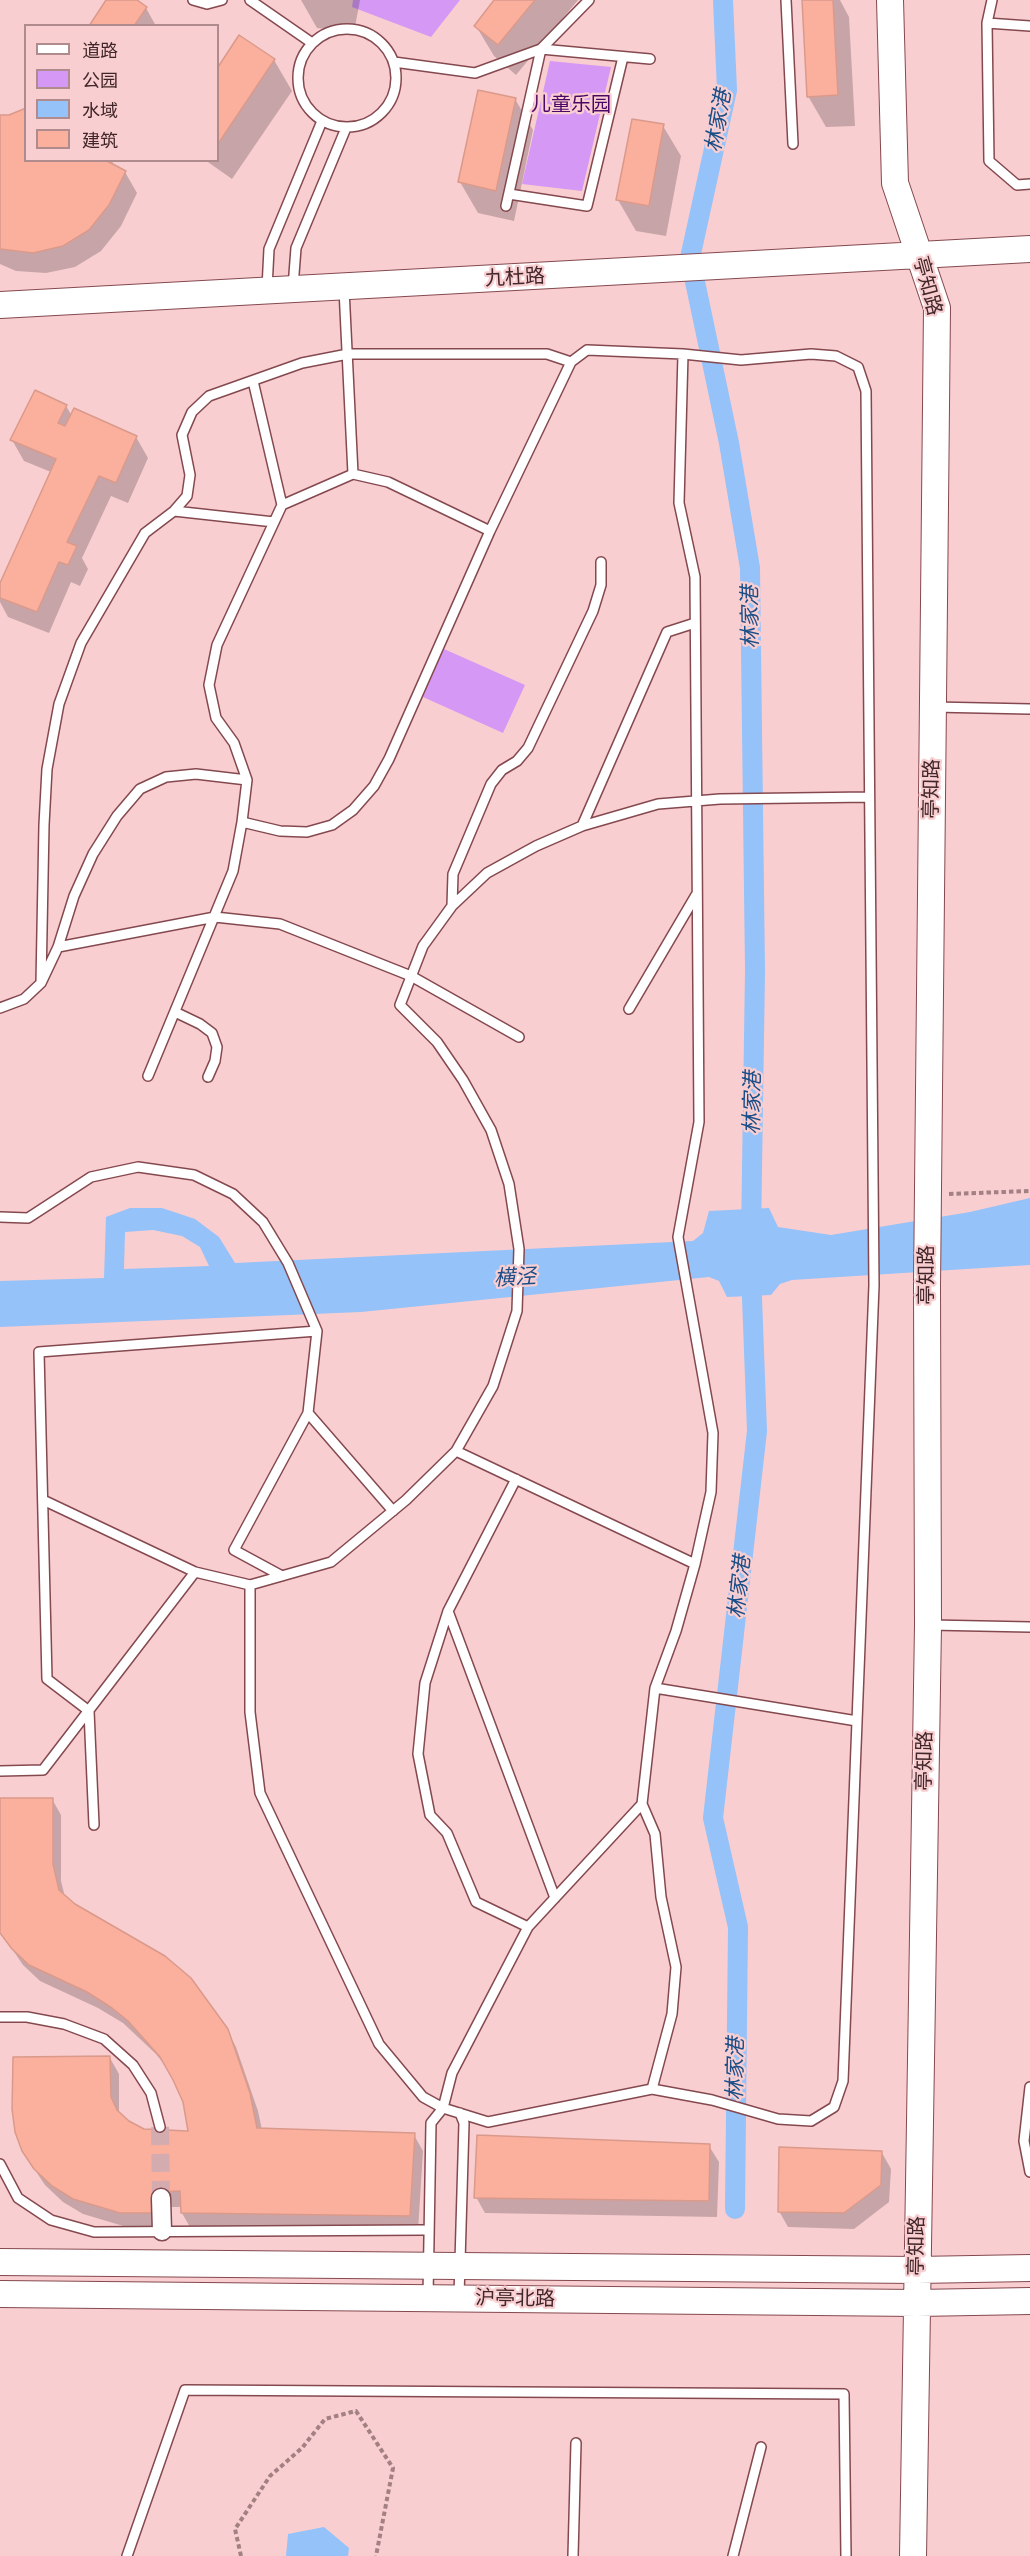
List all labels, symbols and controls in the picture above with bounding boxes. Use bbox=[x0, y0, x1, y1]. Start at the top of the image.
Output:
legend bbox=[24, 24, 219, 162]
text: 道路 bbox=[82, 39, 118, 62]
text: 公园 bbox=[82, 69, 118, 92]
water label: 林家港 bbox=[701, 88, 737, 154]
park label: 儿童乐园 bbox=[531, 93, 611, 117]
text: 水域 bbox=[82, 99, 118, 122]
text: 建筑 bbox=[82, 129, 118, 152]
street label: 亭知路 bbox=[908, 254, 946, 318]
street label: 九杜路 bbox=[484, 264, 546, 292]
water label: 林家港 bbox=[738, 585, 764, 649]
street label: 亭知路 bbox=[919, 759, 945, 819]
water label: 林家港 bbox=[740, 1071, 766, 1135]
street label: 亭知路 bbox=[915, 1245, 939, 1305]
water label: 横泾 bbox=[493, 1264, 537, 1292]
water label: 林家港 bbox=[724, 1554, 756, 1620]
street label: 亭知路 bbox=[912, 1731, 938, 1791]
water label: 林家港 bbox=[723, 2037, 749, 2101]
street label: 亭知路 bbox=[904, 2216, 930, 2276]
street label: 沪亭北路 bbox=[475, 2286, 555, 2312]

